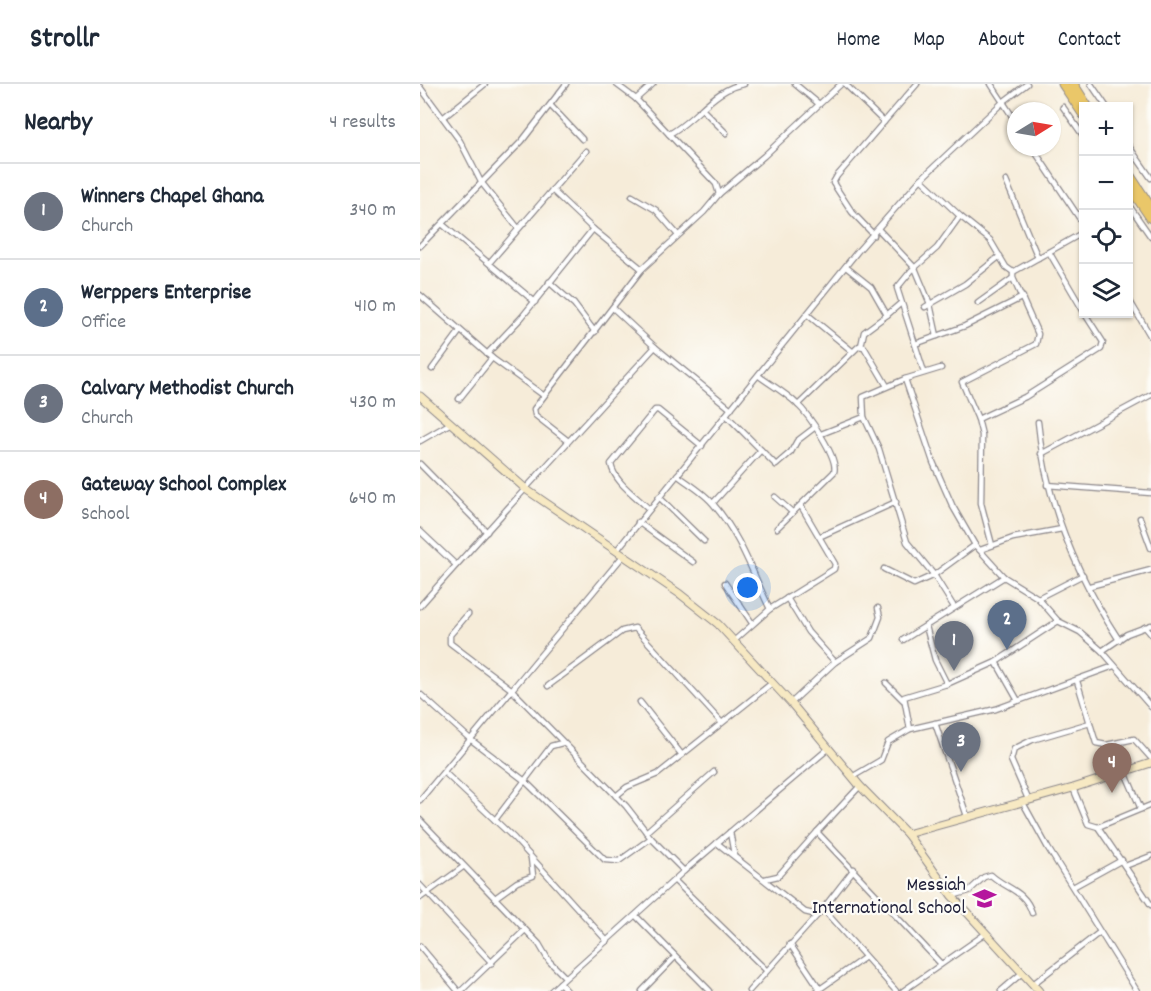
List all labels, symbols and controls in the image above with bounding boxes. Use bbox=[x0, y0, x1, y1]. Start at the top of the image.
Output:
text: Strollr bbox=[30, 21, 99, 61]
text: Home bbox=[836, 26, 880, 56]
text: Map bbox=[913, 26, 945, 56]
text: About bbox=[978, 26, 1025, 56]
text: Contact bbox=[1058, 26, 1121, 56]
north arrow bbox=[1007, 102, 1061, 156]
map controls bbox=[1079, 102, 1133, 318]
button: + bbox=[1079, 102, 1133, 156]
text: Nearby bbox=[24, 105, 92, 142]
text: 4 results bbox=[329, 109, 396, 137]
button: − bbox=[1079, 156, 1133, 210]
text: Winners Chapel Ghana bbox=[81, 182, 263, 213]
text: 1 bbox=[41, 197, 46, 225]
text: 340 m bbox=[350, 197, 396, 225]
button: locate bbox=[1079, 210, 1133, 264]
text: Church bbox=[81, 213, 133, 241]
button: layers bbox=[1079, 264, 1133, 318]
text: Werppers Enterprise bbox=[81, 278, 251, 309]
text: 2 bbox=[39, 293, 48, 321]
text: 410 m bbox=[354, 293, 396, 321]
text: Office bbox=[81, 309, 126, 337]
text: Calvary Methodist Church bbox=[81, 374, 294, 405]
text: 3 bbox=[39, 389, 48, 417]
text: 430 m bbox=[350, 389, 396, 417]
text: Church bbox=[81, 405, 133, 433]
text: Gateway School Complex bbox=[81, 470, 286, 501]
text: 4 bbox=[39, 485, 48, 513]
text: 640 m bbox=[349, 485, 396, 513]
text: School bbox=[81, 501, 130, 529]
your location bbox=[733, 573, 762, 602]
pin: 2 bbox=[988, 600, 1026, 650]
pin: 1 bbox=[934, 622, 974, 671]
pin: 3 bbox=[942, 722, 980, 772]
pin: 4 bbox=[1092, 744, 1132, 793]
place label: Messiah International School bbox=[812, 872, 966, 923]
school or university icon: Messiah International School bbox=[971, 885, 997, 911]

